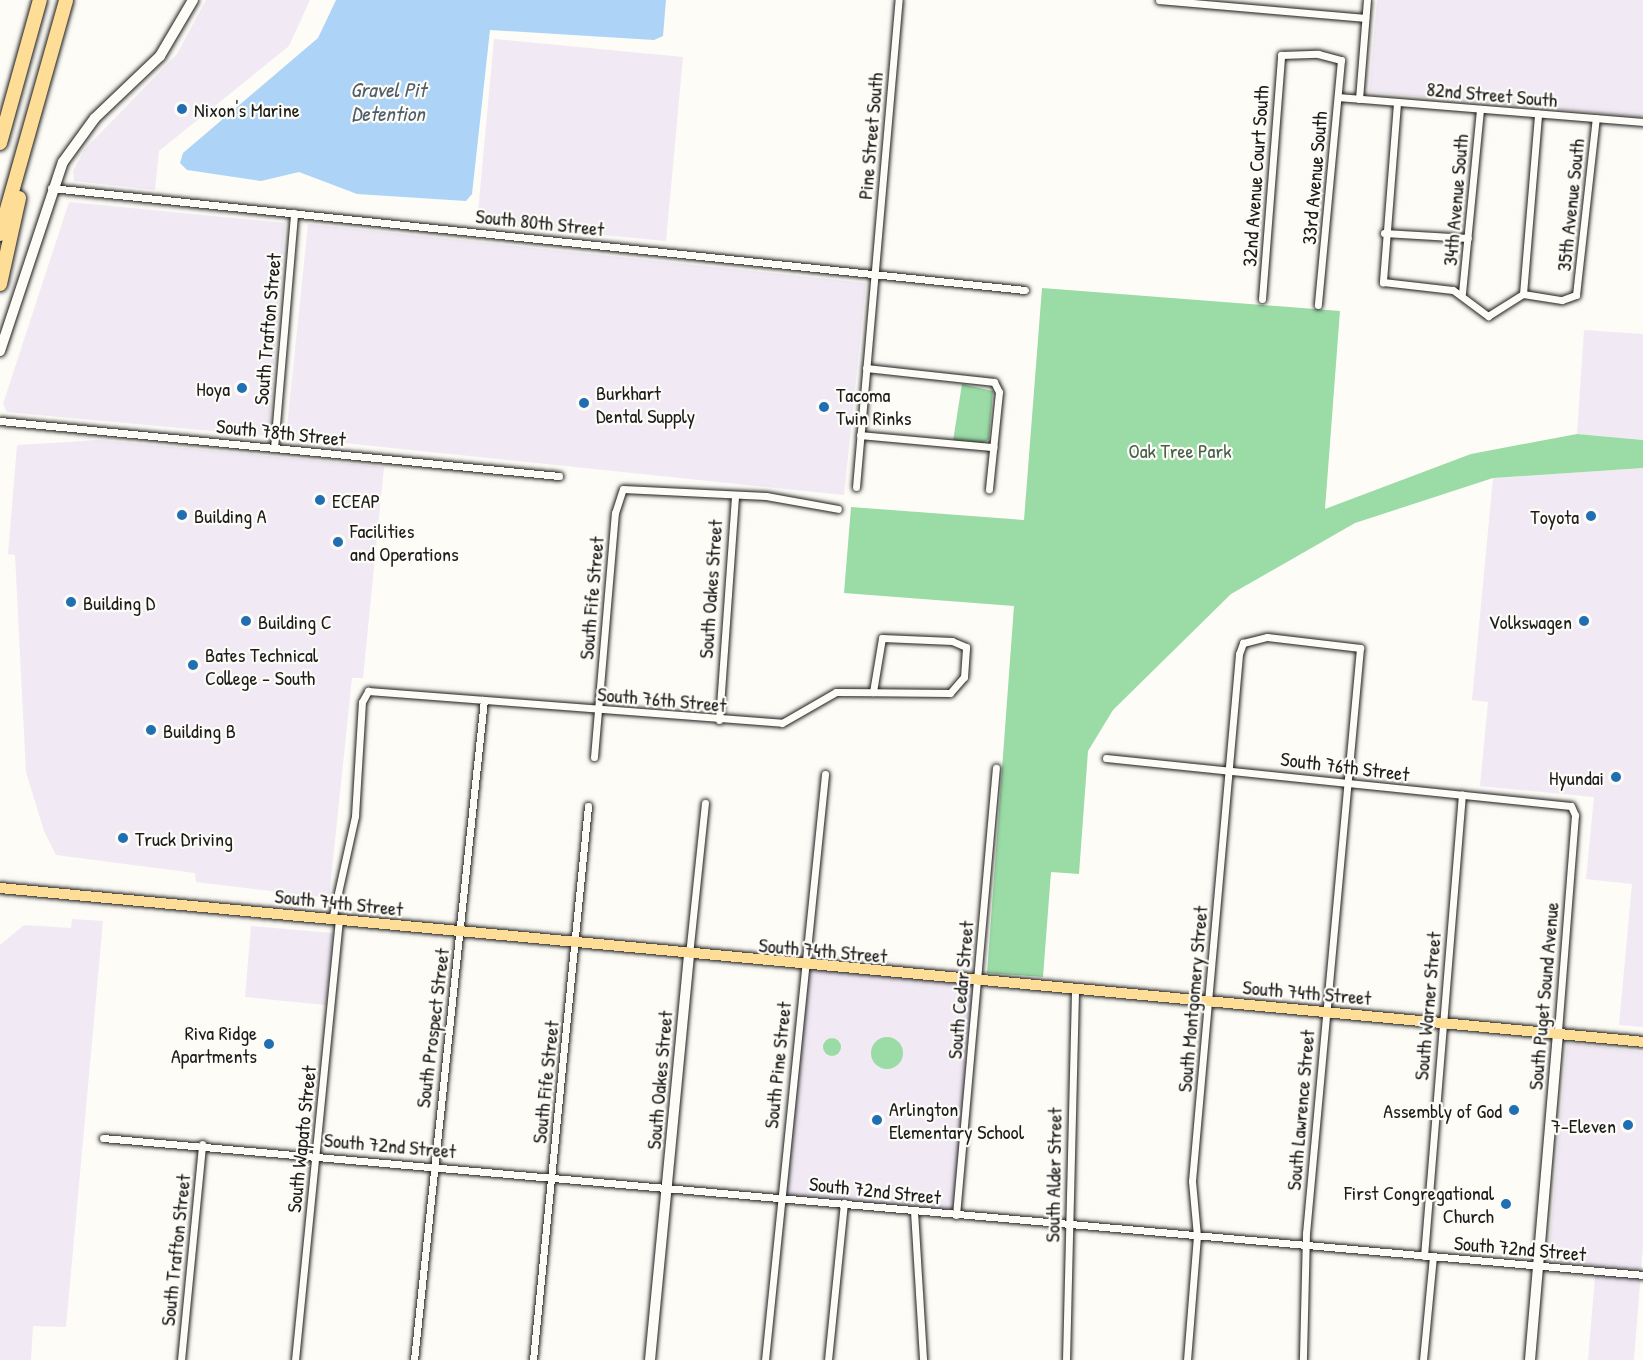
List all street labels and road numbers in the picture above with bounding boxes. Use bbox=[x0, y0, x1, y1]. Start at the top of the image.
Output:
street label: Pine Street South bbox=[852, 72, 888, 200]
street label: 82nd Street South bbox=[1426, 76, 1558, 112]
street label: 32nd Avenue Court South bbox=[1237, 84, 1273, 268]
street label: 33rd Avenue South bbox=[1296, 110, 1332, 246]
street label: 34th Avenue South bbox=[1437, 133, 1473, 267]
street label: 35th Avenue South bbox=[1551, 138, 1589, 272]
street label: South 80th Street bbox=[475, 203, 605, 241]
street label: South Trafton Street bbox=[248, 252, 286, 406]
street label: South 78th Street bbox=[215, 413, 347, 451]
street label: South Oakes Street bbox=[693, 519, 727, 659]
street label: South Fife Street bbox=[574, 535, 608, 661]
street label: South 76th Street bbox=[596, 681, 728, 717]
street label: South 76th Street bbox=[1279, 746, 1411, 786]
street label: South 74th Street bbox=[274, 883, 404, 921]
street label: South Puget Sound Avenue bbox=[1523, 901, 1563, 1091]
street label: South Montgomery Street bbox=[1172, 905, 1212, 1093]
street label: South Cedar Street bbox=[942, 920, 978, 1060]
street label: South Warner Street bbox=[1409, 931, 1445, 1081]
street label: South 74th Street bbox=[758, 932, 888, 968]
street label: South Prospect Street bbox=[410, 947, 454, 1109]
street label: South 74th Street bbox=[1242, 974, 1372, 1010]
street label: South Pine Street bbox=[758, 1000, 796, 1130]
street label: South Oakes Street bbox=[641, 1010, 677, 1150]
street label: South Fife Street bbox=[527, 1019, 563, 1145]
street label: South Lawrence Street bbox=[1281, 1029, 1319, 1191]
street label: South Wapato Street bbox=[281, 1064, 321, 1214]
street label: South Alder Street bbox=[1040, 1107, 1066, 1243]
street label: South 72nd Street bbox=[323, 1127, 457, 1163]
street label: South 72nd Street bbox=[808, 1171, 942, 1209]
street label: South Trafton Street bbox=[155, 1173, 195, 1327]
street label: South 72nd Street bbox=[1453, 1230, 1587, 1266]

